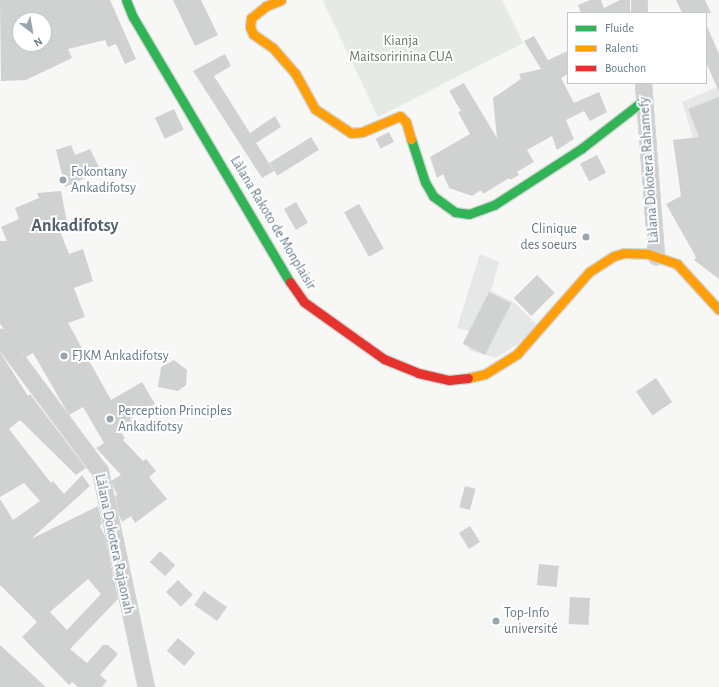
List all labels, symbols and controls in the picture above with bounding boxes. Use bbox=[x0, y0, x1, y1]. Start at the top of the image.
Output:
north arrow bbox=[12, 12, 52, 52]
legend bbox=[567, 12, 707, 84]
text: Fluide bbox=[605, 22, 634, 34]
park label: Kianja Maitsoririnina CUA bbox=[349, 33, 453, 66]
text: N bbox=[32, 35, 44, 49]
text: Ralenti bbox=[605, 42, 638, 54]
text: Bouchon bbox=[605, 62, 646, 74]
street label: Làlana Dokotera Rahamefy bbox=[636, 96, 662, 244]
street label: Làlana Rakoto de Monplaisir bbox=[226, 153, 320, 293]
place label: Fokontany Ankadifotsy bbox=[71, 164, 136, 196]
marker: Fokontany Ankadifotsy bbox=[58, 175, 68, 185]
district label: Ankadifotsy bbox=[31, 215, 119, 237]
place label: Clinique des soeurs bbox=[521, 221, 577, 254]
marker: Clinique des soeurs bbox=[580, 231, 592, 243]
place label: FJKM Ankadifotsy bbox=[72, 348, 169, 364]
marker: FJKM Ankadifotsy bbox=[59, 351, 69, 361]
place label: Perception Principles Ankadifotsy bbox=[118, 403, 232, 436]
marker: Perception Principles Ankadifotsy bbox=[105, 414, 115, 424]
street label: Làlana Dokotera Rajaonah bbox=[91, 472, 137, 616]
place label: Top-Info université bbox=[504, 605, 558, 638]
marker: Top-Info université bbox=[491, 616, 501, 626]

